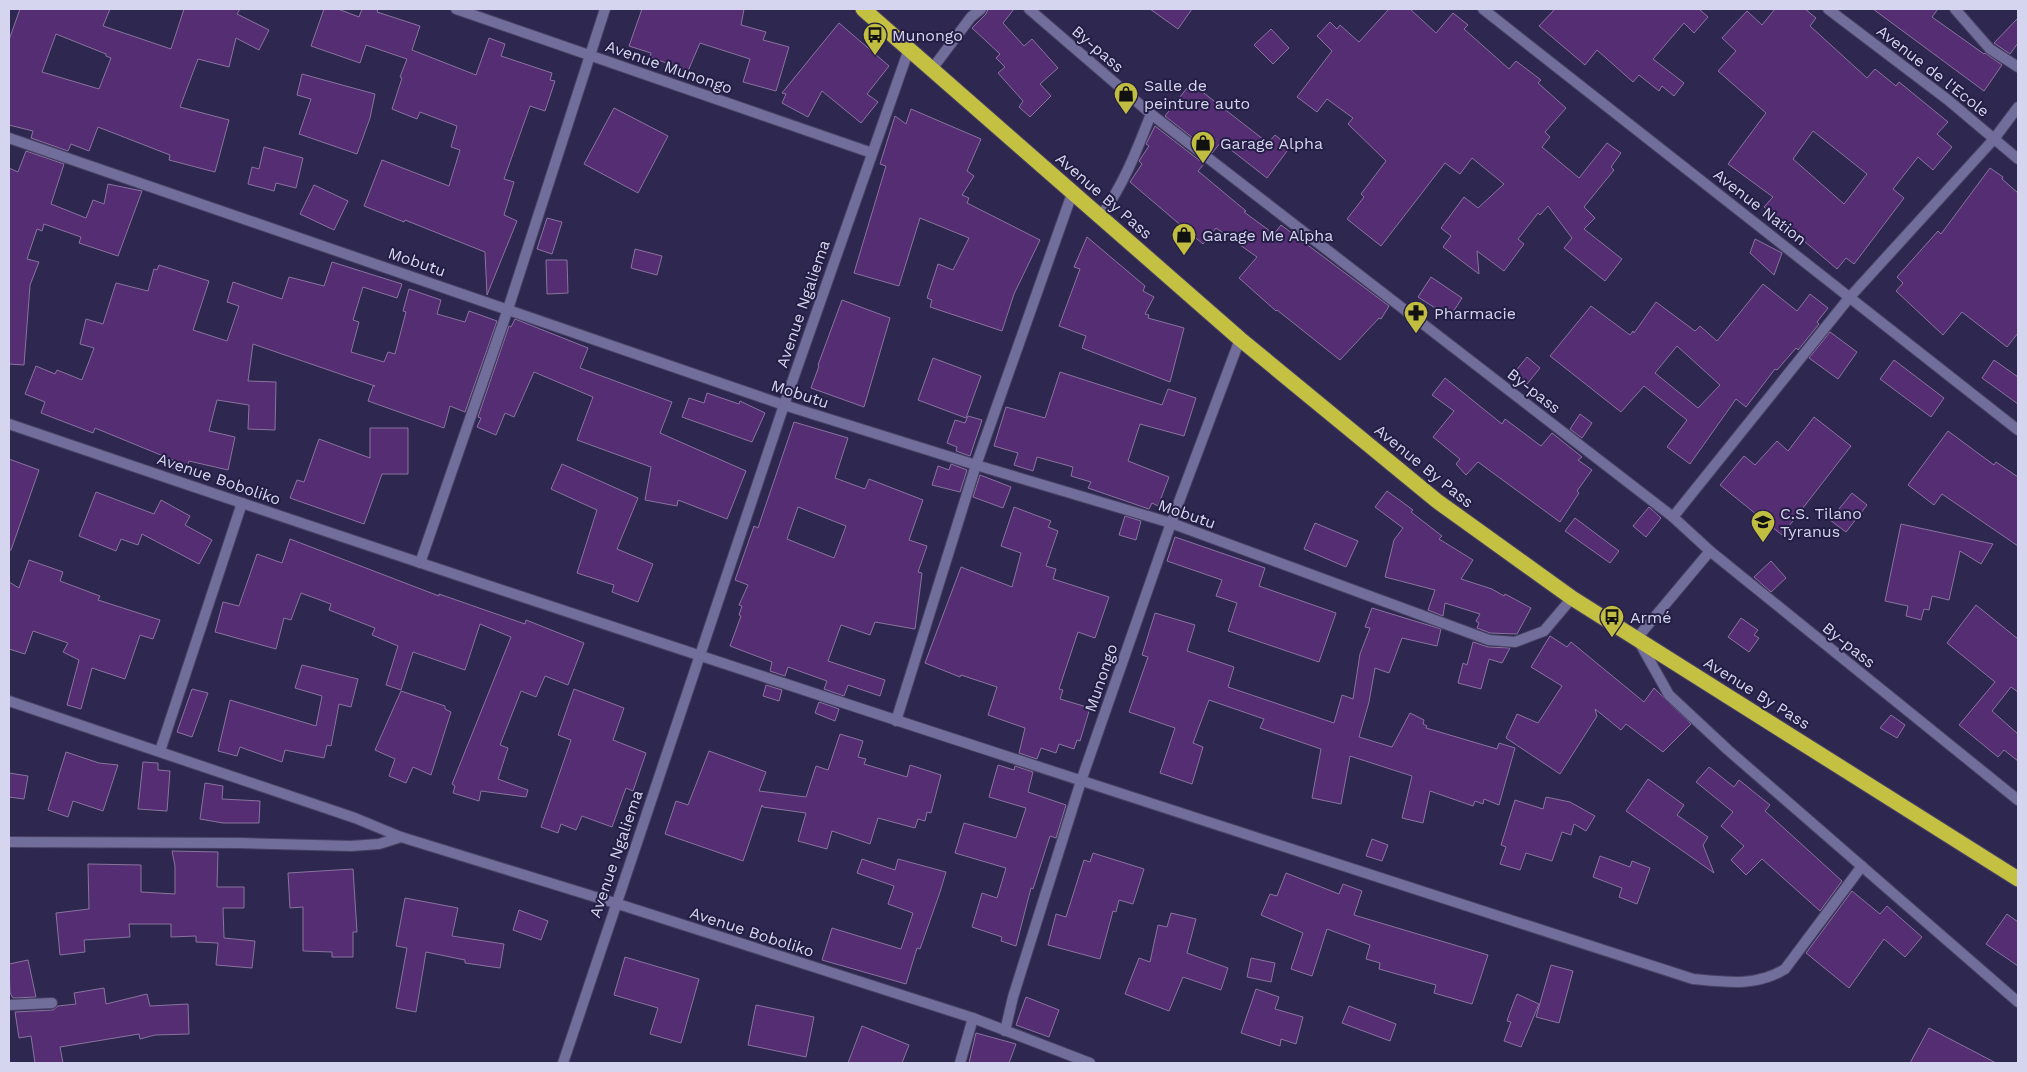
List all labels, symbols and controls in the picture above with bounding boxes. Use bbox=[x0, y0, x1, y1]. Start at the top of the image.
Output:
street label: By-pass bbox=[1068, 21, 1128, 77]
street label: Avenue de l'Ecole bbox=[1873, 21, 1993, 121]
bus stop icon: Munongo bbox=[862, 22, 888, 56]
place label: Munongo bbox=[892, 26, 963, 45]
street label: Avenue Munongo bbox=[603, 36, 735, 98]
place label: Salle de peinture auto bbox=[1144, 76, 1250, 113]
shop icon: Salle de peinture auto bbox=[1113, 81, 1139, 115]
shop icon: Garage Alpha bbox=[1190, 130, 1216, 164]
place label: Garage Alpha bbox=[1220, 134, 1323, 153]
street label: Avenue By Pass bbox=[1052, 149, 1156, 243]
street label: Avenue Nation bbox=[1710, 165, 1810, 249]
shop icon: Garage Me Alpha bbox=[1171, 222, 1197, 256]
place label: Garage Me Alpha bbox=[1202, 226, 1333, 245]
street label: Avenue Ngaliema bbox=[772, 238, 834, 370]
street label: Mobutu bbox=[386, 243, 448, 281]
pharmacy icon: Pharmacie bbox=[1403, 300, 1429, 334]
place label: Pharmacie bbox=[1434, 304, 1516, 323]
street label: By-pass bbox=[1504, 364, 1564, 418]
street label: Mobutu bbox=[769, 376, 831, 412]
street label: Avenue By Pass bbox=[1371, 420, 1477, 512]
street label: Avenue Boboliko bbox=[155, 449, 283, 509]
street label: Mobutu bbox=[1156, 495, 1218, 533]
place label: C.S. Tilano Tyranus bbox=[1780, 504, 1862, 541]
school or university icon: C.S. Tilano Tyranus bbox=[1750, 509, 1776, 543]
bus stop icon: Armé bbox=[1599, 604, 1625, 638]
place label: Armé bbox=[1630, 608, 1672, 627]
street label: By-pass bbox=[1819, 618, 1879, 672]
street label: Munongo bbox=[1080, 641, 1122, 715]
street label: Avenue By Pass bbox=[1700, 653, 1814, 733]
street label: Avenue Ngaliema bbox=[585, 788, 647, 920]
street label: Avenue Boboliko bbox=[688, 903, 816, 961]

